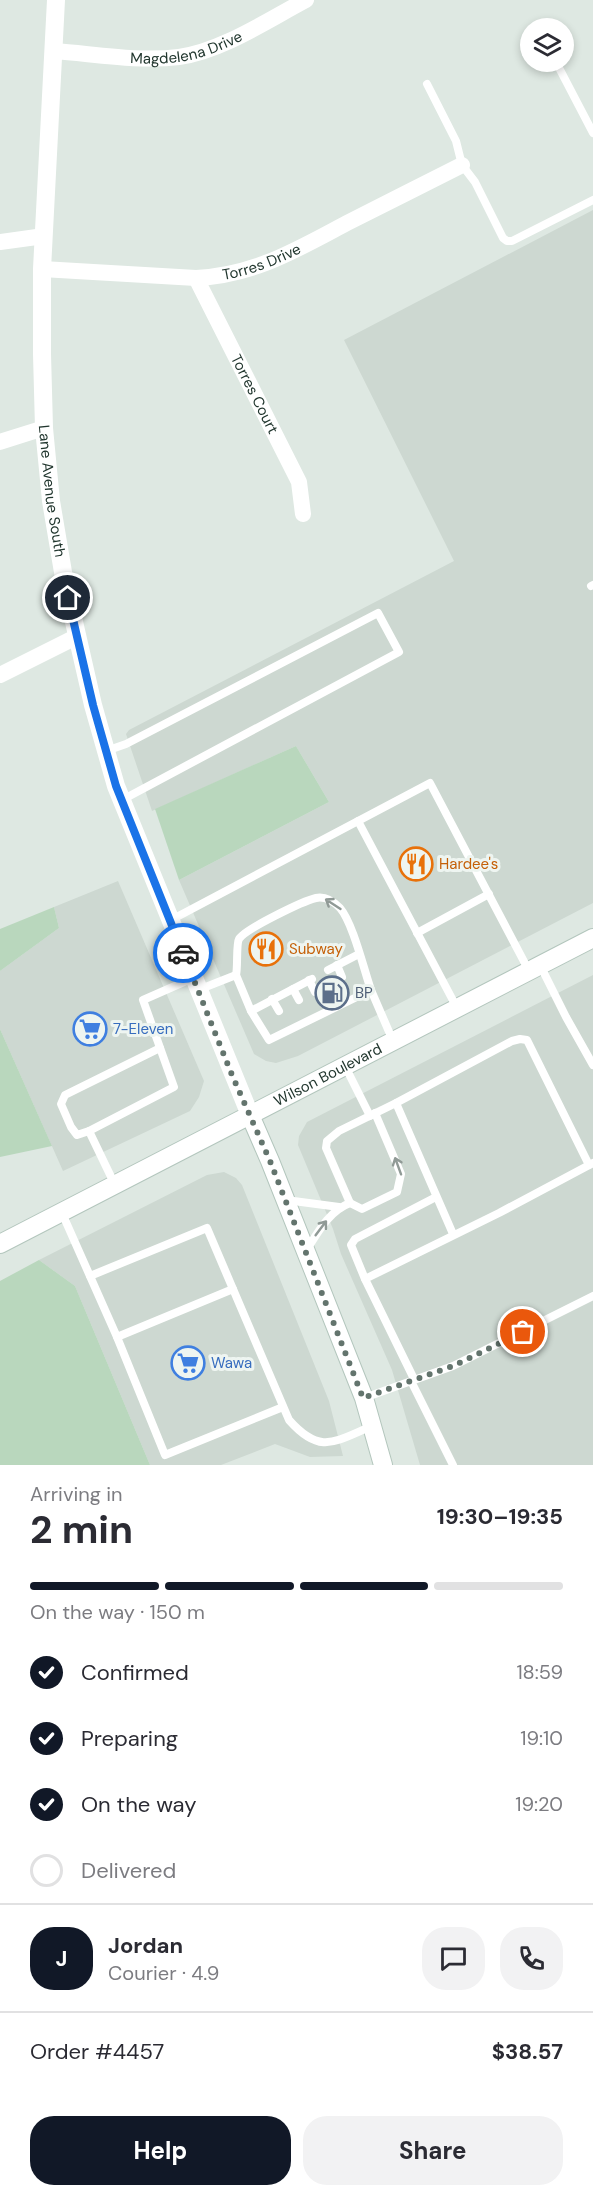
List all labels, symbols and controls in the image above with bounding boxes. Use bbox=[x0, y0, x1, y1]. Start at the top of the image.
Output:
map controls bbox=[520, 18, 574, 72]
button: layers bbox=[520, 18, 574, 72]
street label: Magdelena Drive bbox=[130, 26, 246, 69]
street label: Torres Drive bbox=[221, 239, 304, 285]
street label: Torres Court bbox=[226, 351, 283, 437]
street label: Lane Avenue South bbox=[34, 424, 70, 559]
pin bbox=[42, 572, 93, 623]
icon: home bbox=[51, 581, 84, 614]
restaurant icon: Hardee's bbox=[398, 846, 434, 882]
place label: Hardee's bbox=[439, 854, 498, 874]
one-way arrow bbox=[325, 898, 341, 910]
courier bbox=[153, 923, 213, 983]
restaurant icon: Subway bbox=[248, 931, 284, 967]
icon: car bbox=[167, 937, 200, 970]
place label: Subway bbox=[289, 939, 344, 959]
fuel station icon: BP bbox=[314, 975, 350, 1011]
place label: BP bbox=[355, 983, 373, 1003]
supermarket icon: 7-Eleven bbox=[72, 1011, 108, 1047]
place label: 7-Eleven bbox=[113, 1019, 173, 1039]
street label: Wilson Boulevard bbox=[270, 1039, 385, 1111]
one-way arrow bbox=[391, 1157, 402, 1176]
one-way arrow bbox=[315, 1221, 328, 1237]
pin bbox=[497, 1306, 548, 1357]
icon: bag bbox=[506, 1315, 539, 1348]
supermarket icon: Wawa bbox=[170, 1345, 206, 1381]
place label: Wawa bbox=[211, 1353, 252, 1373]
text: Arriving in bbox=[30, 1481, 122, 1507]
text: 19:30–19:35 bbox=[437, 1502, 563, 1531]
text: 2 min bbox=[30, 1504, 133, 1555]
text: On the way · 150 m bbox=[30, 1599, 205, 1625]
icon: check bbox=[30, 1656, 63, 1689]
text: Confirmed bbox=[81, 1658, 189, 1687]
text: 18:59 bbox=[516, 1659, 563, 1685]
icon: check bbox=[30, 1722, 63, 1755]
text: Preparing bbox=[81, 1724, 178, 1753]
text: 19:10 bbox=[520, 1725, 563, 1751]
icon: check bbox=[30, 1788, 63, 1821]
text: On the way bbox=[81, 1790, 196, 1819]
text: 19:20 bbox=[515, 1791, 563, 1817]
text: Delivered bbox=[81, 1856, 176, 1885]
button: chat bbox=[422, 1927, 485, 1990]
button: phone bbox=[500, 1927, 563, 1990]
text: Jordan bbox=[108, 1931, 183, 1960]
text: J bbox=[56, 1944, 67, 1973]
text: Courier · 4.9 bbox=[108, 1960, 219, 1986]
text: Order #4457 bbox=[30, 2037, 164, 2066]
text: $38.57 bbox=[492, 2037, 563, 2066]
button: Help bbox=[30, 2116, 291, 2185]
button: Share bbox=[303, 2116, 563, 2185]

